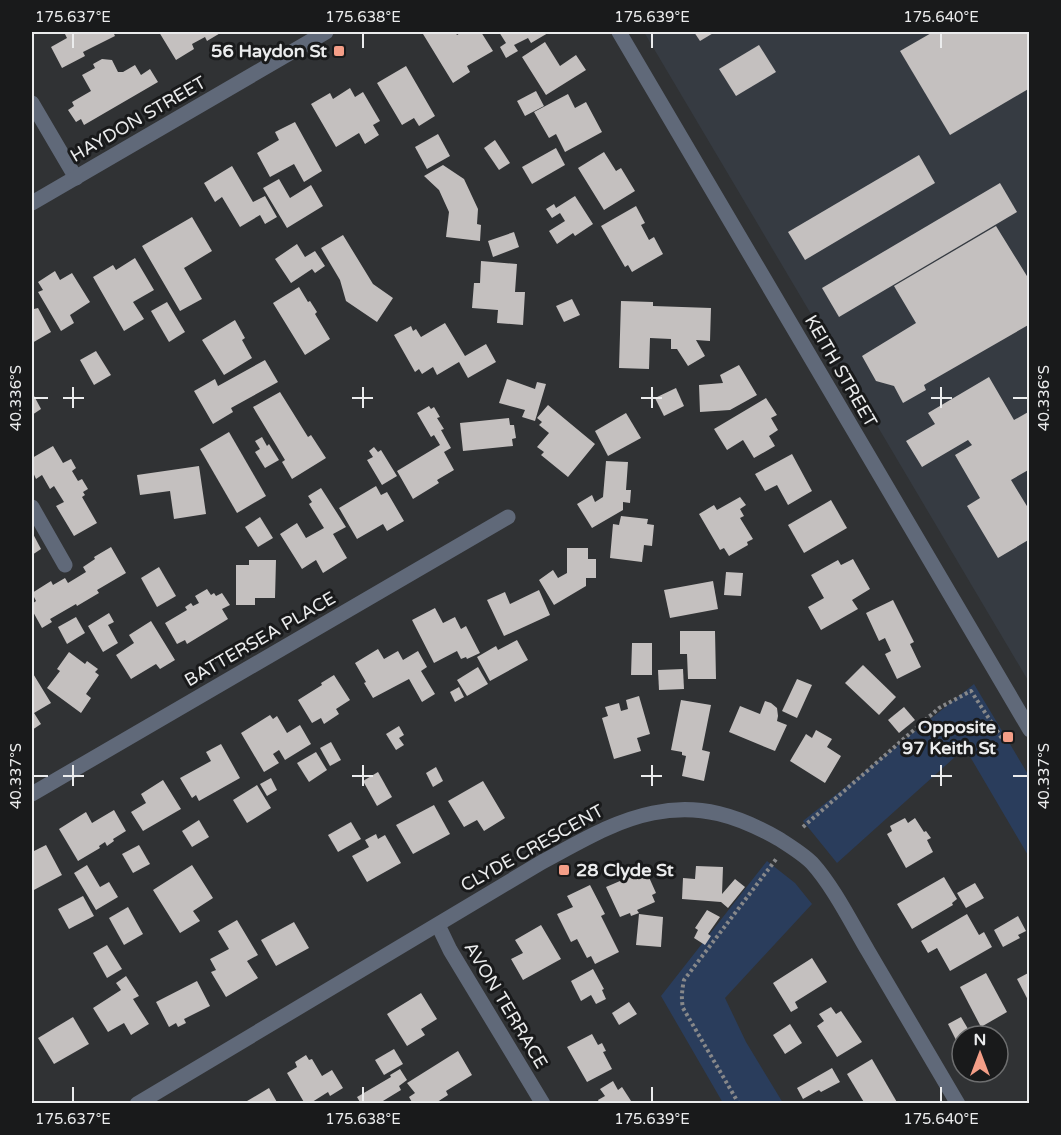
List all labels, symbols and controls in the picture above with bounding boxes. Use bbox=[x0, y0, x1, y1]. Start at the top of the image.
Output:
text: 175.637°E bbox=[35, 8, 111, 26]
text: 175.638°E bbox=[325, 8, 401, 26]
text: 175.639°E bbox=[614, 8, 690, 26]
text: 175.640°E bbox=[903, 8, 979, 26]
place label: 56 Haydon St bbox=[211, 40, 327, 62]
marker: 56 Haydon St bbox=[332, 44, 346, 58]
street label: HAYDON STREET bbox=[66, 71, 210, 167]
street label: KEITH STREET bbox=[800, 311, 882, 431]
text: 40.336°S bbox=[7, 365, 25, 431]
text: 40.336°S bbox=[1035, 365, 1053, 431]
street label: BATTERSEA PLACE bbox=[180, 587, 340, 691]
place label: Opposite 97 Keith St bbox=[902, 716, 996, 759]
marker: Opposite 97 Keith St bbox=[1001, 730, 1015, 744]
text: 40.337°S bbox=[7, 743, 25, 809]
text: 40.337°S bbox=[1035, 743, 1053, 809]
street label: CLYDE CRESCENT bbox=[457, 800, 607, 896]
place label: 28 Clyde St bbox=[576, 859, 674, 881]
marker: 28 Clyde St bbox=[557, 863, 571, 877]
street label: AVON TERRACE bbox=[460, 938, 552, 1072]
north arrow bbox=[950, 1024, 1010, 1084]
text: N bbox=[974, 1030, 986, 1050]
text: 175.637°E bbox=[35, 1110, 111, 1128]
text: 175.638°E bbox=[325, 1110, 401, 1128]
text: 175.639°E bbox=[614, 1110, 690, 1128]
text: 175.640°E bbox=[903, 1110, 979, 1128]

